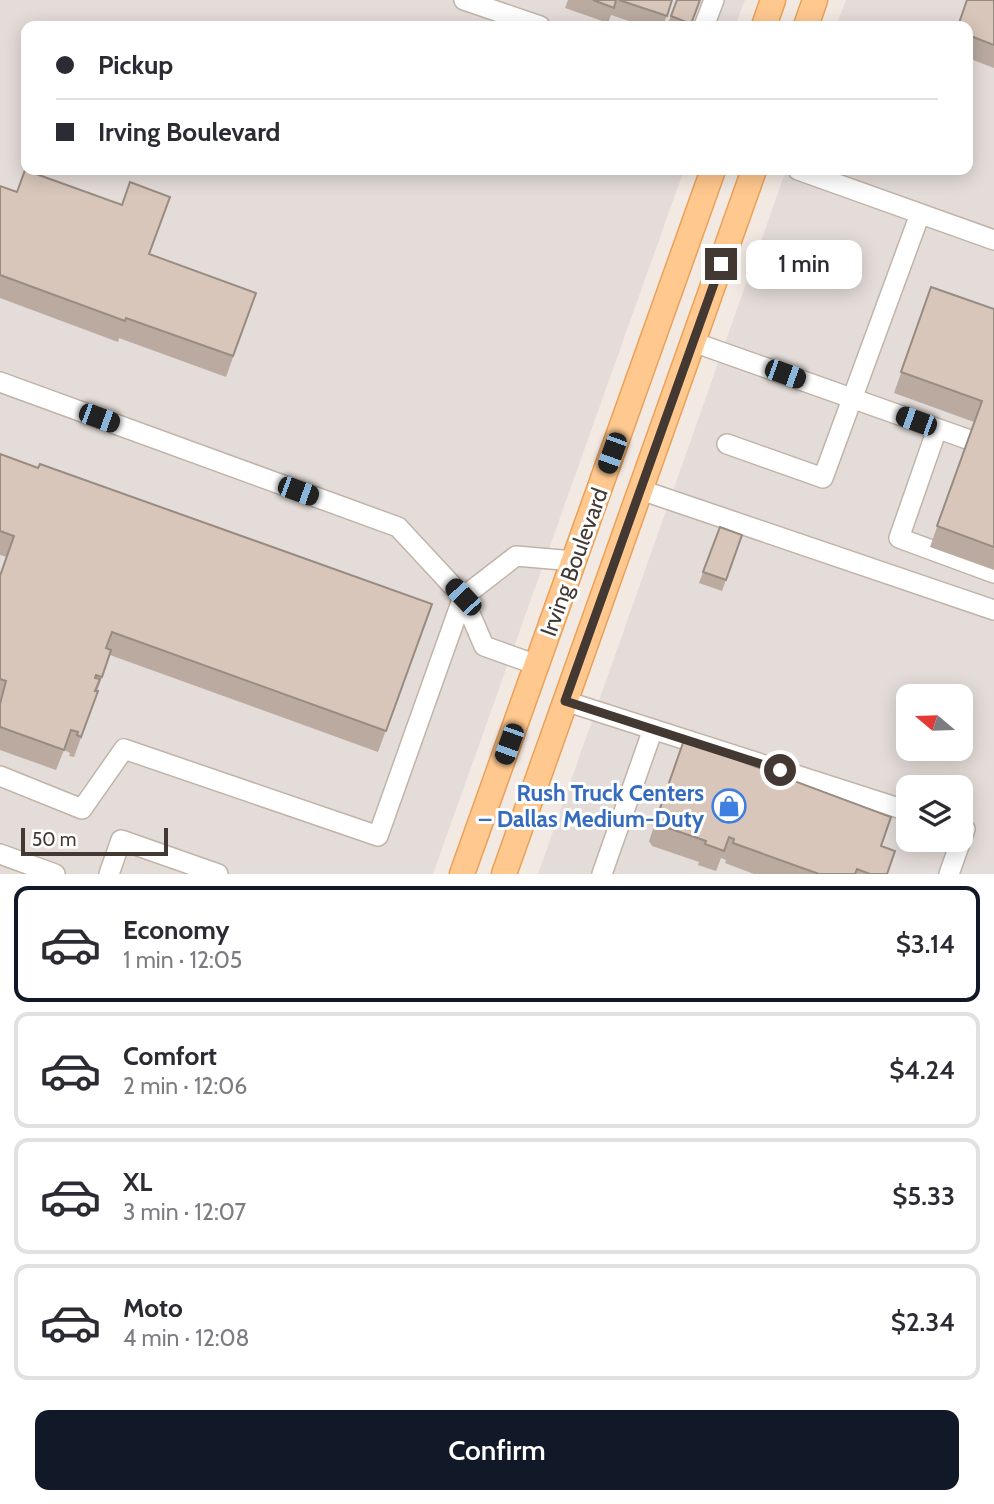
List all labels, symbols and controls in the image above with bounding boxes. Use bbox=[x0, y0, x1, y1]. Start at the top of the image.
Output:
text: Pickup bbox=[98, 49, 173, 81]
text: Irving Boulevard bbox=[98, 116, 280, 148]
callout: 1 min bbox=[746, 240, 861, 288]
route end bbox=[705, 248, 737, 280]
text: 1 min bbox=[778, 250, 830, 278]
car bbox=[762, 357, 809, 391]
car bbox=[76, 401, 123, 435]
car bbox=[893, 404, 940, 438]
car bbox=[595, 430, 630, 476]
car bbox=[275, 474, 322, 508]
street label: Irving Boulevard bbox=[534, 484, 614, 640]
car bbox=[441, 574, 486, 620]
north arrow bbox=[896, 684, 973, 761]
map controls bbox=[896, 684, 973, 852]
car bbox=[492, 721, 527, 767]
route start bbox=[764, 754, 796, 786]
button: layers bbox=[896, 775, 973, 852]
place label: Rush Truck Centers – Dallas Medium-Duty bbox=[479, 779, 705, 833]
shop icon: Rush Truck Centers – Dallas Medium-Duty bbox=[710, 787, 748, 825]
scale bar bbox=[21, 825, 168, 857]
text: 50 m bbox=[32, 828, 76, 851]
icon: car bbox=[39, 913, 102, 976]
text: Economy bbox=[123, 914, 229, 946]
text: $3.14 bbox=[896, 928, 955, 960]
text: 1 min · 12:05 bbox=[123, 946, 242, 974]
icon: car bbox=[39, 1039, 102, 1102]
text: Comfort bbox=[123, 1040, 217, 1072]
text: $4.24 bbox=[889, 1054, 955, 1086]
text: 2 min · 12:06 bbox=[123, 1072, 247, 1100]
icon: car bbox=[39, 1165, 102, 1228]
text: XL bbox=[123, 1166, 152, 1198]
text: $5.33 bbox=[892, 1180, 955, 1212]
text: 3 min · 12:07 bbox=[123, 1198, 246, 1226]
icon: car bbox=[39, 1291, 102, 1354]
text: Moto bbox=[123, 1292, 183, 1324]
text: $2.34 bbox=[891, 1306, 955, 1338]
text: 4 min · 12:08 bbox=[123, 1324, 250, 1352]
button: Confirm bbox=[35, 1410, 959, 1490]

